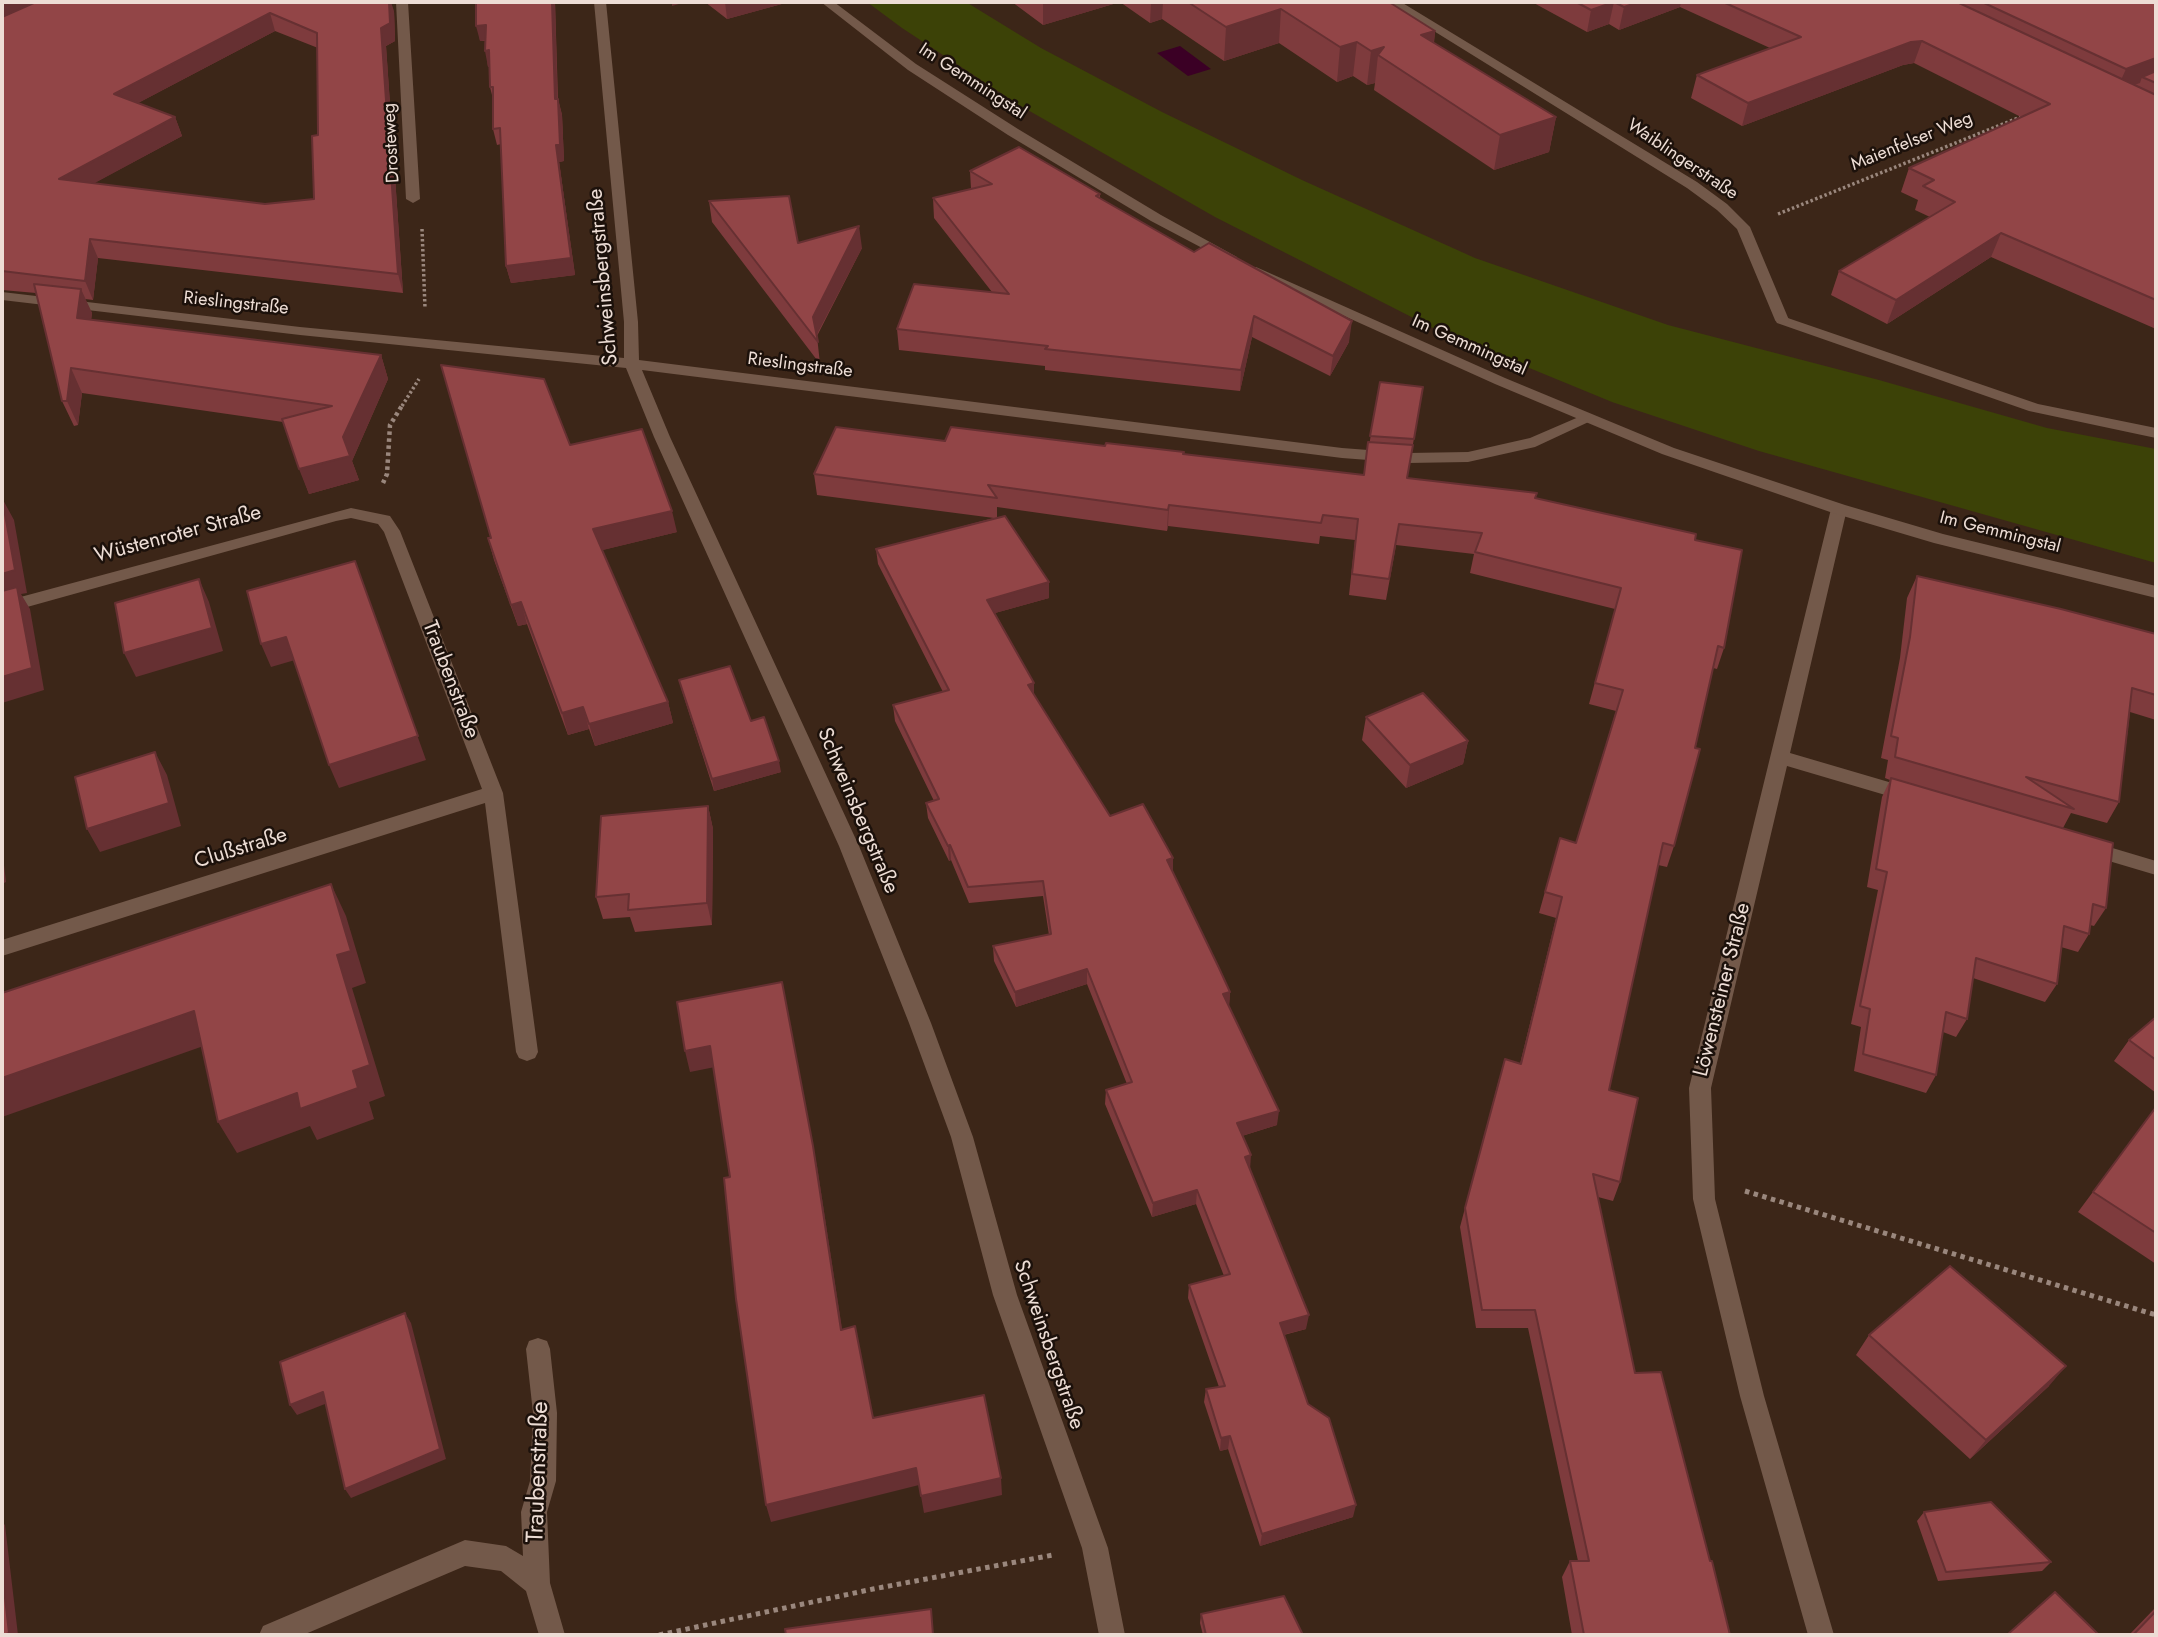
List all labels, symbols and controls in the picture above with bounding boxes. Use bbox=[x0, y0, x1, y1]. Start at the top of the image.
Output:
street label: Im Gemmingstal bbox=[914, 39, 1030, 125]
street label: Drosteweg bbox=[379, 102, 405, 184]
street label: Maienfelser Weg bbox=[1848, 108, 1976, 176]
street label: Waiblingerstraße bbox=[1622, 115, 1742, 205]
street label: Schweinsbergstraße bbox=[584, 188, 624, 366]
street label: Rieslingstraße bbox=[182, 288, 290, 320]
street label: Im Gemmingstal bbox=[1408, 311, 1530, 381]
street label: Rieslingstraße bbox=[746, 349, 854, 383]
street label: Wüstenroter Straße bbox=[92, 501, 264, 569]
street label: Im Gemmingstal bbox=[1937, 508, 2063, 558]
street label: Traubenstraße bbox=[416, 618, 484, 742]
street label: Schweinsbergstraße bbox=[811, 724, 903, 898]
street label: Clußstraße bbox=[192, 823, 290, 875]
street label: Löwensteiner Straße bbox=[1689, 901, 1757, 1079]
street label: Schweinsbergstraße bbox=[1007, 1257, 1089, 1433]
street label: Traubenstraße bbox=[522, 1401, 556, 1543]

